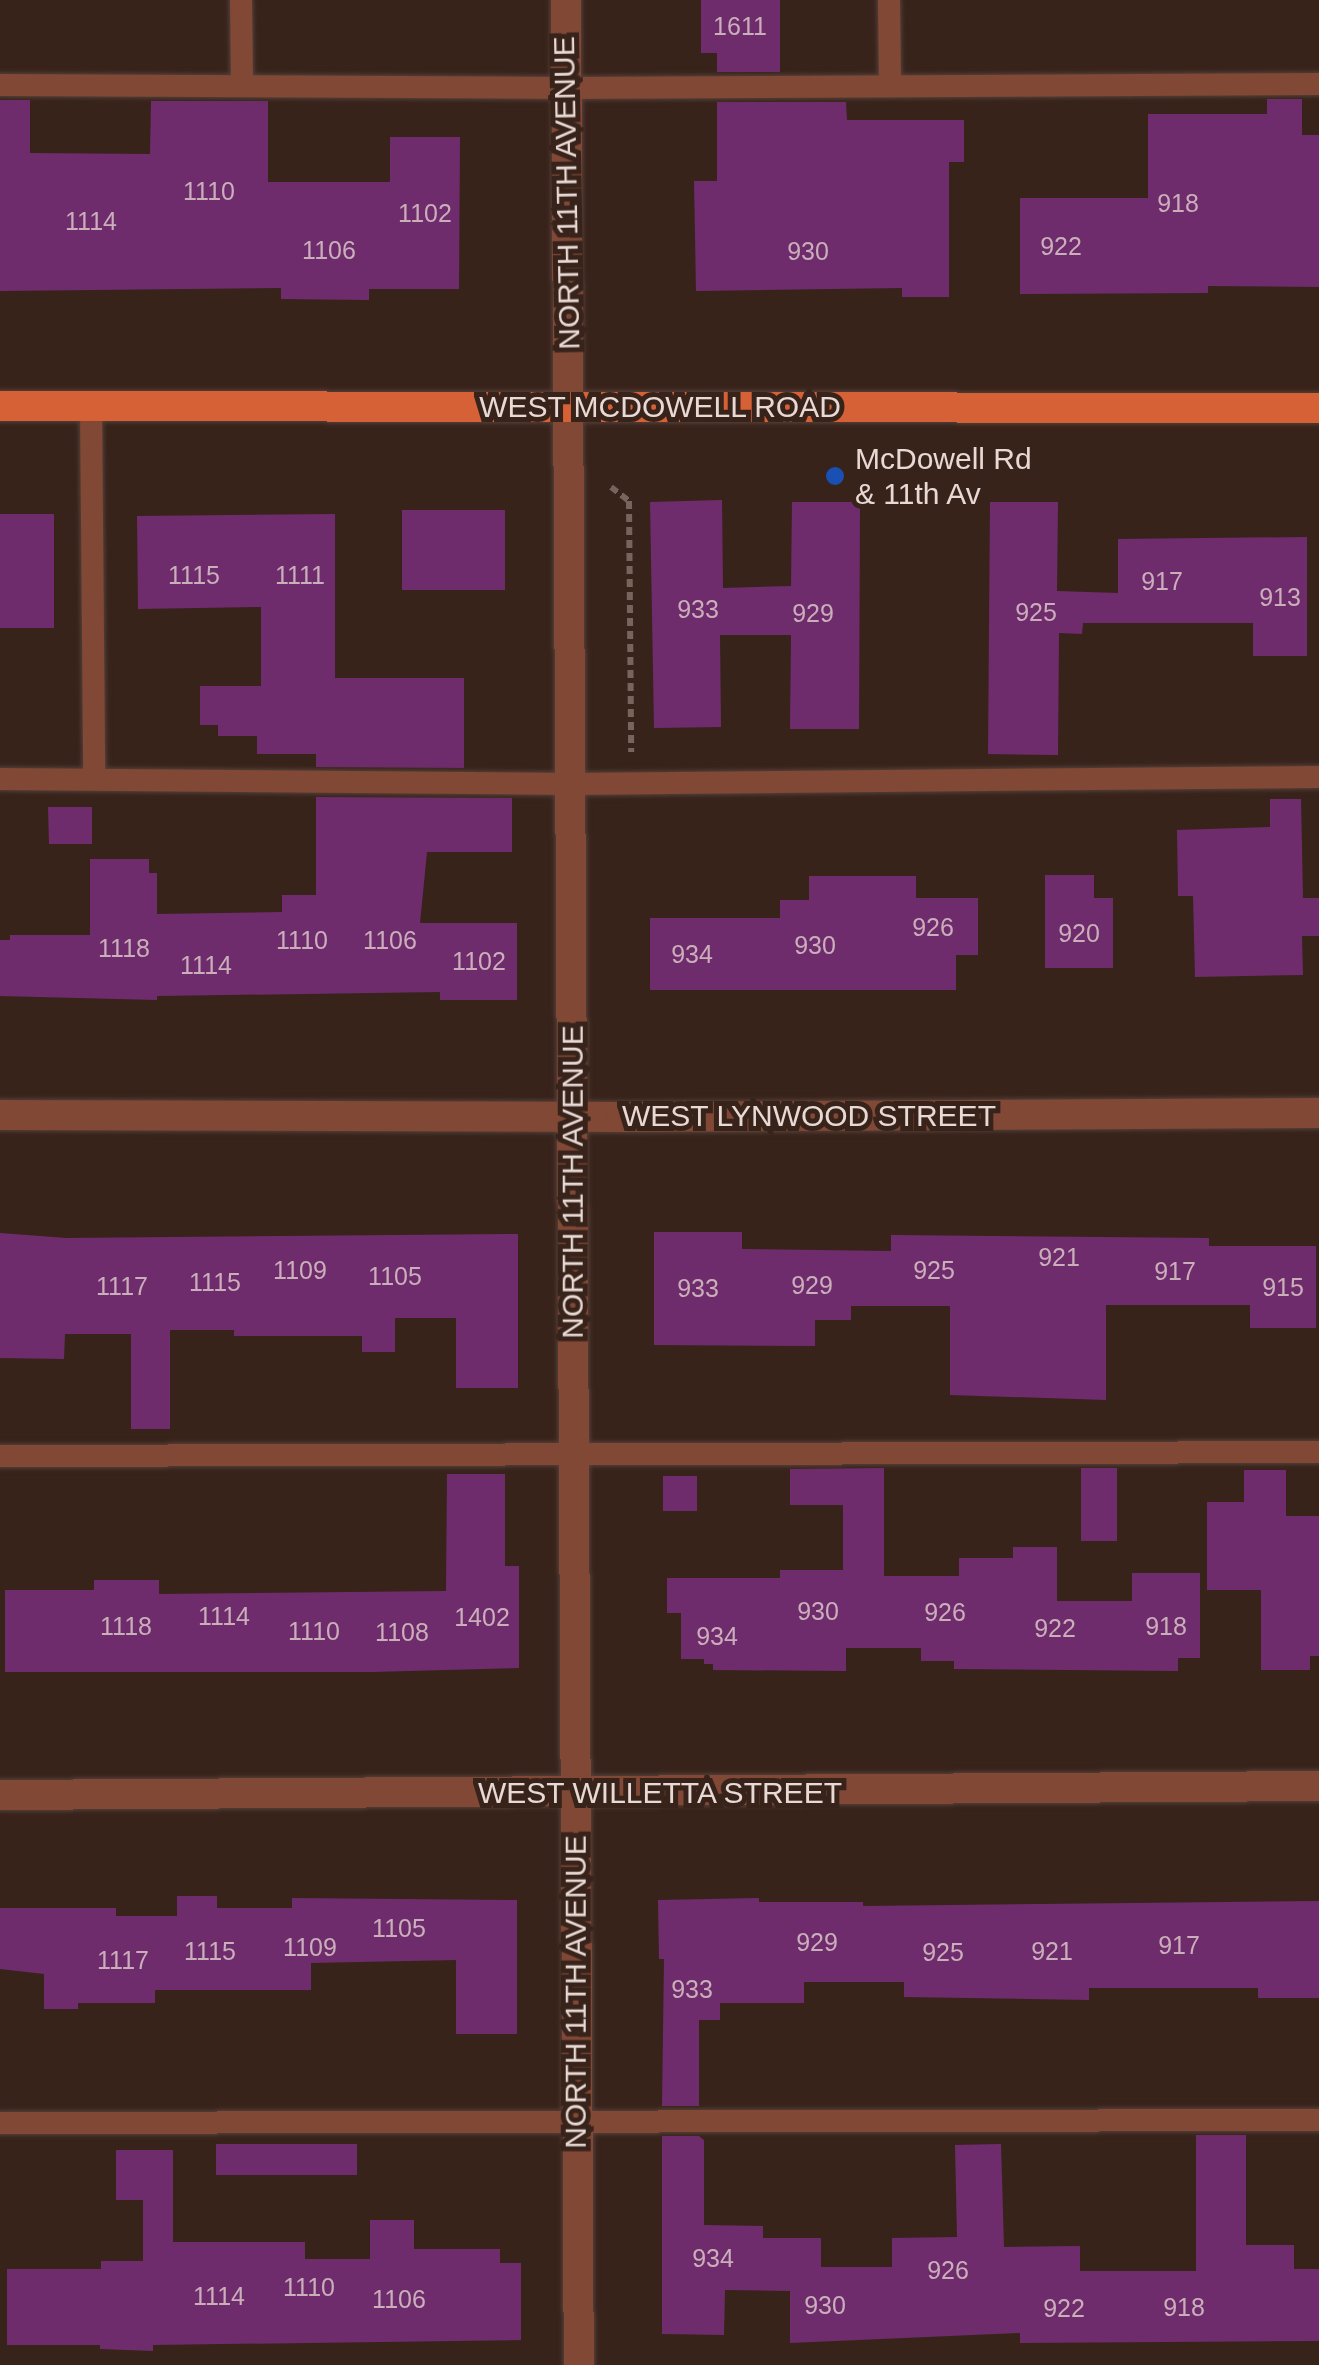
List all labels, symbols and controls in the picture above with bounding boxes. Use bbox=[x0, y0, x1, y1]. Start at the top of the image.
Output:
house number: 1611 bbox=[713, 11, 767, 41]
street label: NORTH 11TH AVENUE bbox=[546, 35, 588, 351]
house number: 1110 bbox=[183, 176, 235, 206]
house number: 918 bbox=[1157, 188, 1199, 218]
house number: 1102 bbox=[398, 198, 452, 228]
house number: 1114 bbox=[65, 206, 117, 236]
house number: 922 bbox=[1040, 231, 1082, 261]
house number: 1106 bbox=[302, 235, 356, 265]
house number: 930 bbox=[787, 236, 829, 266]
street label: WEST MCDOWELL ROAD bbox=[478, 389, 842, 425]
place label: McDowell Rd & 11th Av bbox=[855, 441, 1032, 512]
marker: McDowell Rd & 11th Av bbox=[824, 465, 846, 487]
house number: 1115 bbox=[168, 560, 220, 590]
house number: 1111 bbox=[275, 560, 325, 590]
house number: 917 bbox=[1141, 566, 1183, 596]
house number: 913 bbox=[1259, 582, 1301, 612]
house number: 933 bbox=[677, 594, 719, 624]
house number: 925 bbox=[1015, 597, 1057, 627]
house number: 929 bbox=[792, 598, 834, 628]
house number: 926 bbox=[912, 912, 954, 942]
house number: 920 bbox=[1058, 918, 1100, 948]
house number: 1110 bbox=[276, 925, 328, 955]
house number: 1106 bbox=[363, 925, 417, 955]
house number: 930 bbox=[794, 930, 836, 960]
house number: 1118 bbox=[98, 933, 150, 963]
house number: 934 bbox=[671, 939, 713, 969]
house number: 1102 bbox=[452, 946, 506, 976]
house number: 1114 bbox=[180, 950, 232, 980]
street label: NORTH 11TH AVENUE bbox=[555, 1024, 591, 1340]
street label: WEST LYNWOOD STREET bbox=[622, 1098, 996, 1134]
house number: 921 bbox=[1038, 1242, 1080, 1272]
house number: 1109 bbox=[273, 1255, 327, 1285]
house number: 925 bbox=[913, 1255, 955, 1285]
house number: 917 bbox=[1154, 1256, 1196, 1286]
house number: 1105 bbox=[368, 1261, 422, 1291]
house number: 1115 bbox=[189, 1267, 241, 1297]
house number: 929 bbox=[791, 1270, 833, 1300]
house number: 1117 bbox=[96, 1271, 148, 1301]
house number: 915 bbox=[1262, 1272, 1304, 1302]
house number: 933 bbox=[677, 1273, 719, 1303]
house number: 930 bbox=[797, 1596, 839, 1626]
house number: 926 bbox=[924, 1597, 966, 1627]
house number: 1114 bbox=[198, 1601, 250, 1631]
house number: 1402 bbox=[454, 1602, 510, 1632]
house number: 1118 bbox=[100, 1611, 152, 1641]
house number: 918 bbox=[1145, 1611, 1187, 1641]
house number: 922 bbox=[1034, 1613, 1076, 1643]
house number: 1110 bbox=[288, 1616, 340, 1646]
house number: 1108 bbox=[375, 1617, 429, 1647]
house number: 934 bbox=[696, 1621, 738, 1651]
street label: WEST WILLETTA STREET bbox=[477, 1775, 843, 1811]
street label: NORTH 11TH AVENUE bbox=[558, 1834, 594, 2150]
house number: 1105 bbox=[372, 1913, 426, 1943]
house number: 929 bbox=[796, 1927, 838, 1957]
house number: 917 bbox=[1158, 1930, 1200, 1960]
house number: 1109 bbox=[283, 1932, 337, 1962]
house number: 1115 bbox=[184, 1936, 236, 1966]
house number: 921 bbox=[1031, 1936, 1073, 1966]
house number: 925 bbox=[922, 1937, 964, 1967]
house number: 1117 bbox=[97, 1945, 149, 1975]
house number: 933 bbox=[671, 1974, 713, 2004]
house number: 934 bbox=[692, 2243, 734, 2273]
house number: 926 bbox=[927, 2255, 969, 2285]
house number: 1110 bbox=[283, 2272, 335, 2302]
house number: 1114 bbox=[193, 2281, 245, 2311]
house number: 1106 bbox=[372, 2284, 426, 2314]
house number: 930 bbox=[804, 2290, 846, 2320]
house number: 918 bbox=[1163, 2292, 1205, 2322]
house number: 922 bbox=[1043, 2293, 1085, 2323]

